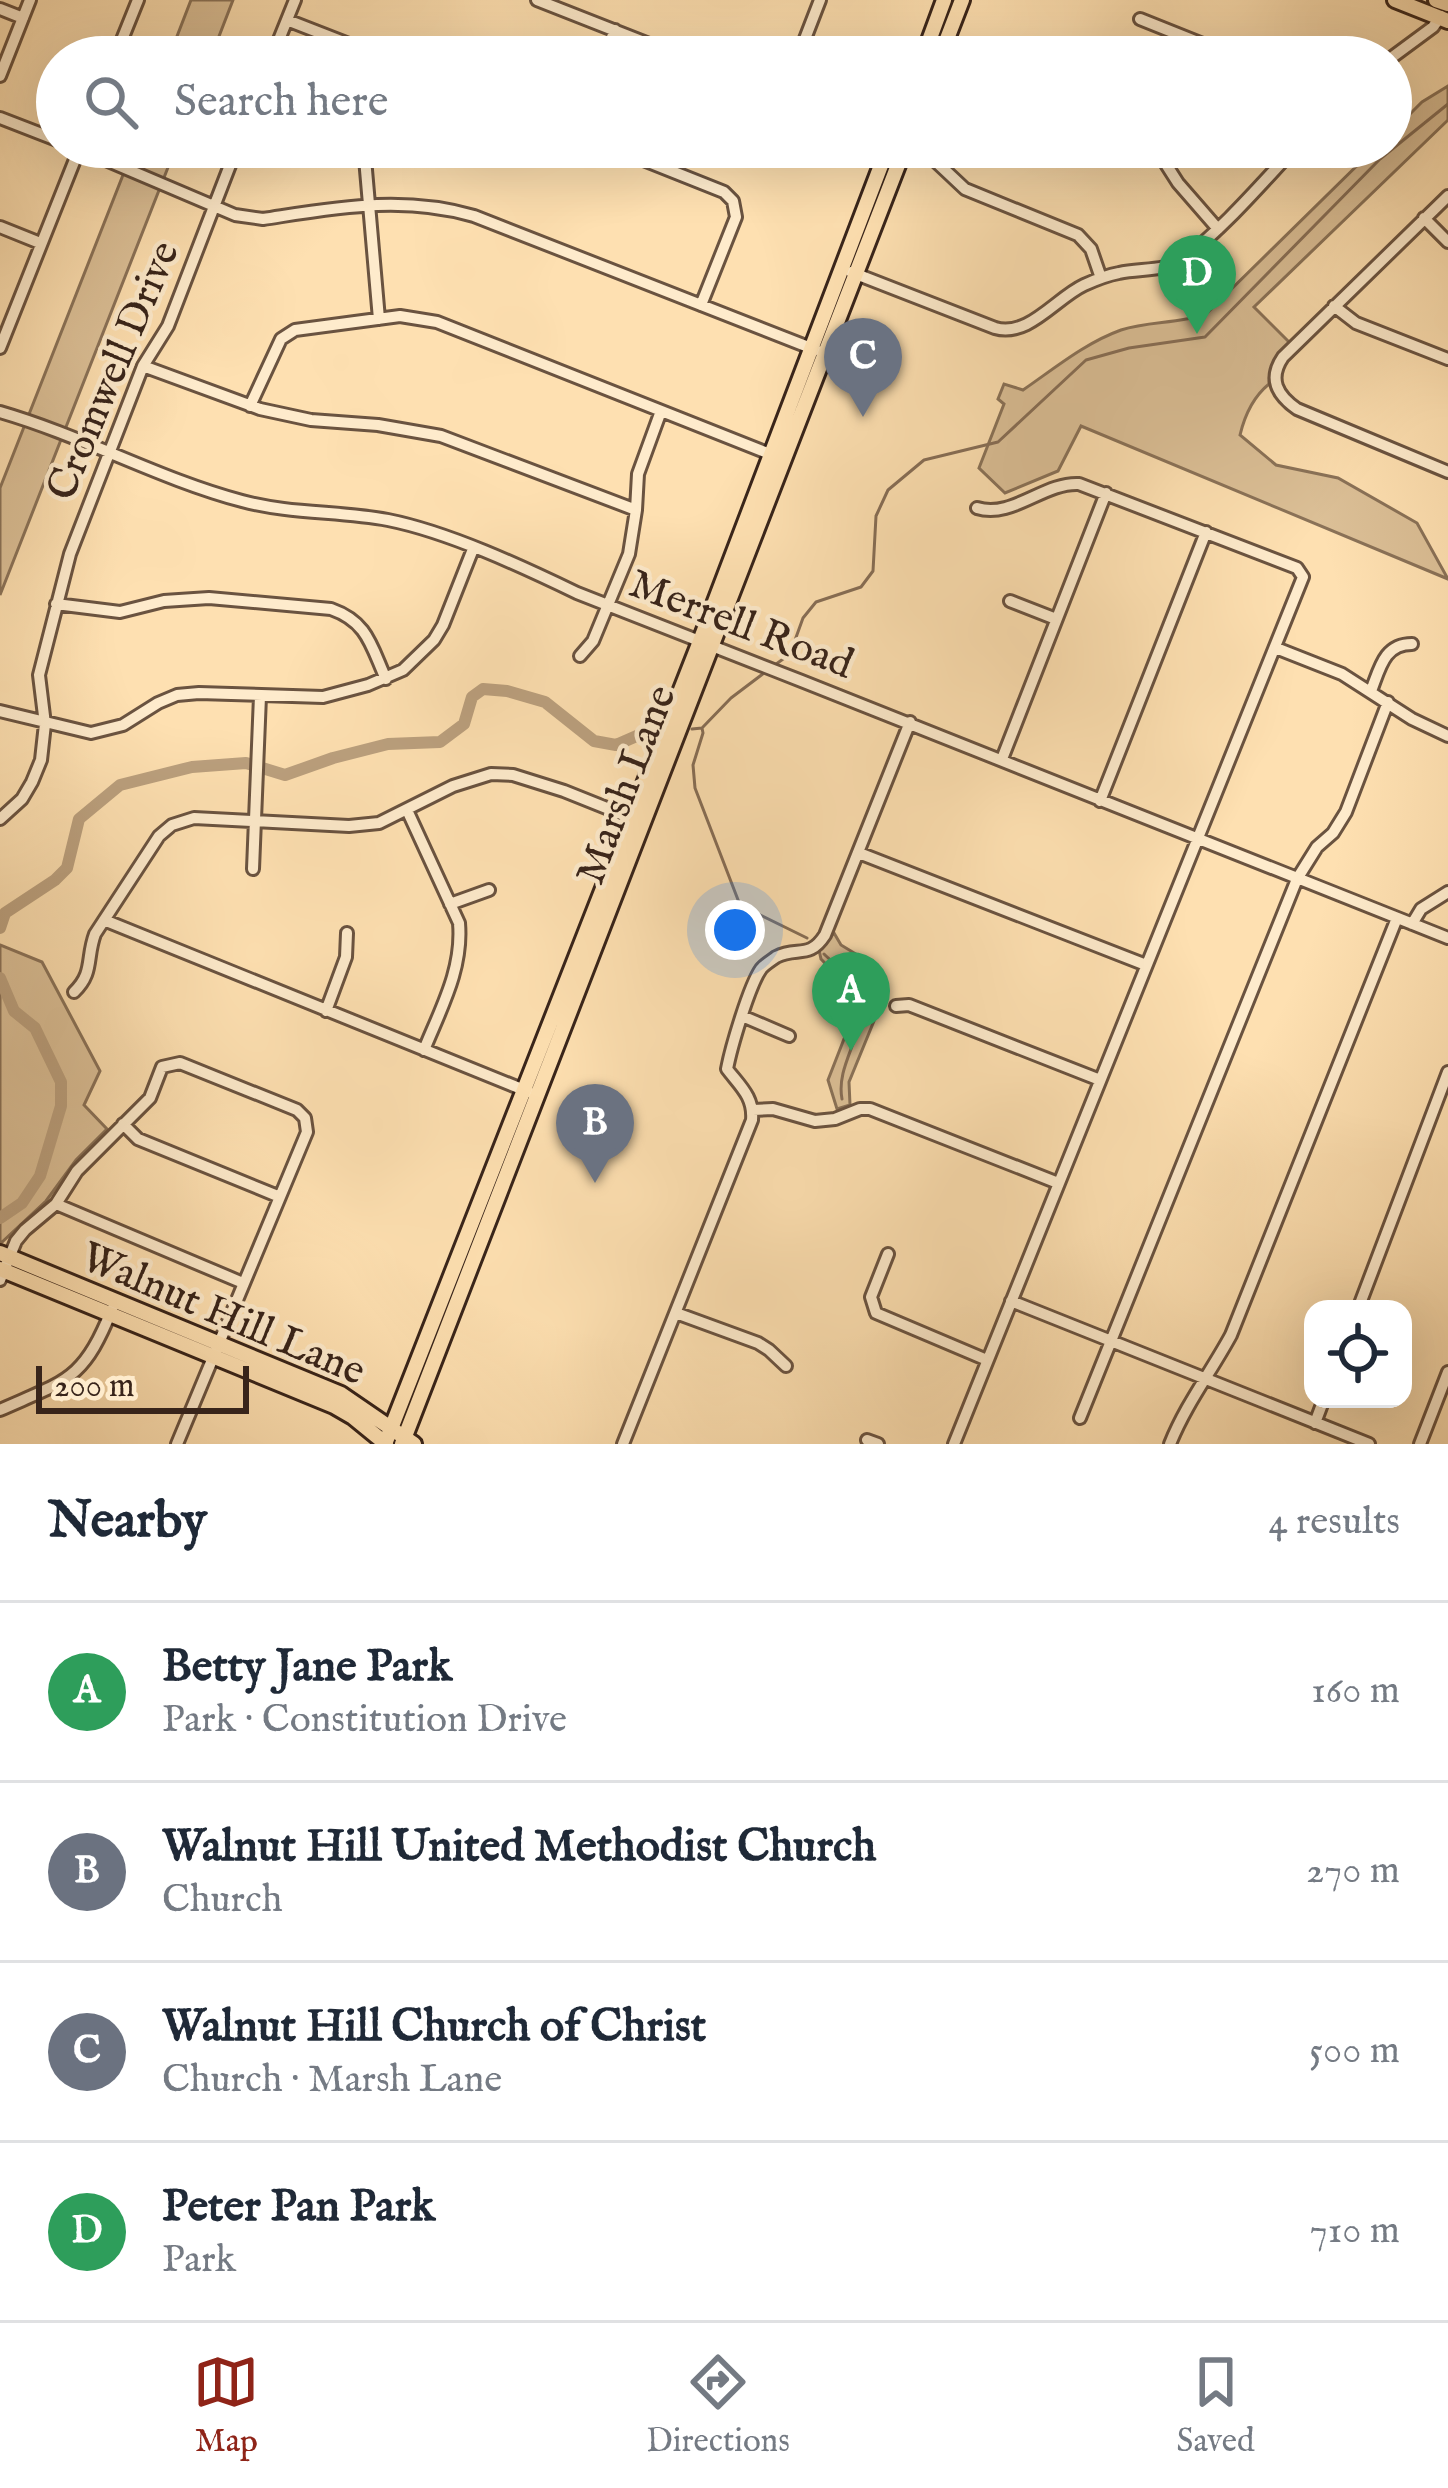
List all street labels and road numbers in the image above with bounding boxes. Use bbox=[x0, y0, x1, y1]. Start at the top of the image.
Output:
street label: Cromwell Drive bbox=[36, 234, 193, 509]
street label: Merrell Road bbox=[621, 558, 861, 692]
street label: Marsh Lane bbox=[565, 678, 689, 892]
street label: Walnut Hill Lane bbox=[73, 1231, 373, 1399]

